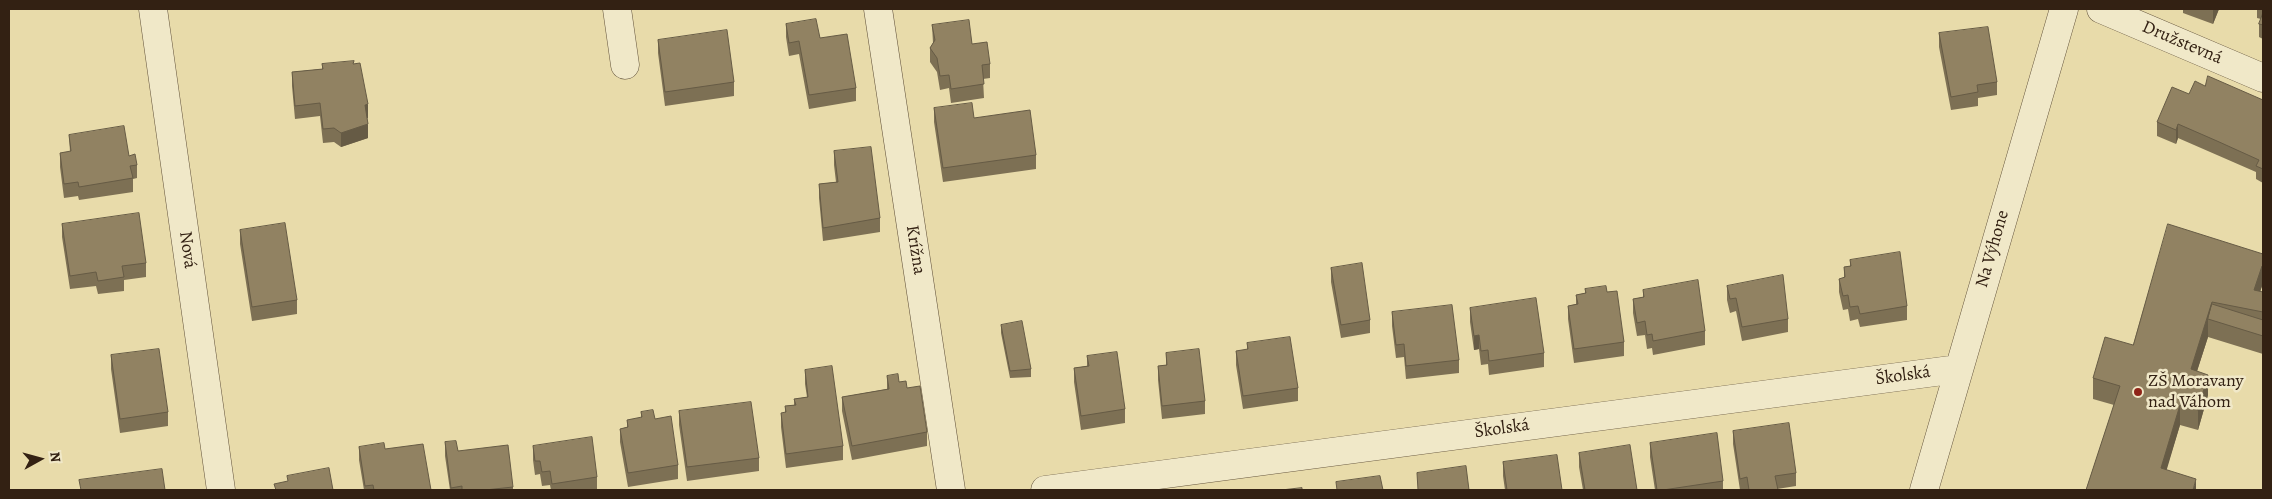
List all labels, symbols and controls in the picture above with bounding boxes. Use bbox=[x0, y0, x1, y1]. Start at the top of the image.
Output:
street label: Družstevná bbox=[2139, 16, 2225, 70]
street label: Na Výhone bbox=[1972, 208, 2014, 290]
street label: Krížna bbox=[900, 224, 930, 276]
street label: Nová bbox=[174, 230, 200, 270]
street label: Školská bbox=[1874, 361, 1932, 391]
place label: ZŠ Moravany nad Váhom bbox=[2148, 371, 2244, 414]
marker: ZŠ Moravany nad Váhom bbox=[2132, 386, 2144, 398]
street label: Školská bbox=[1473, 414, 1531, 444]
north arrow bbox=[15, 434, 65, 484]
text: N bbox=[45, 451, 65, 463]

